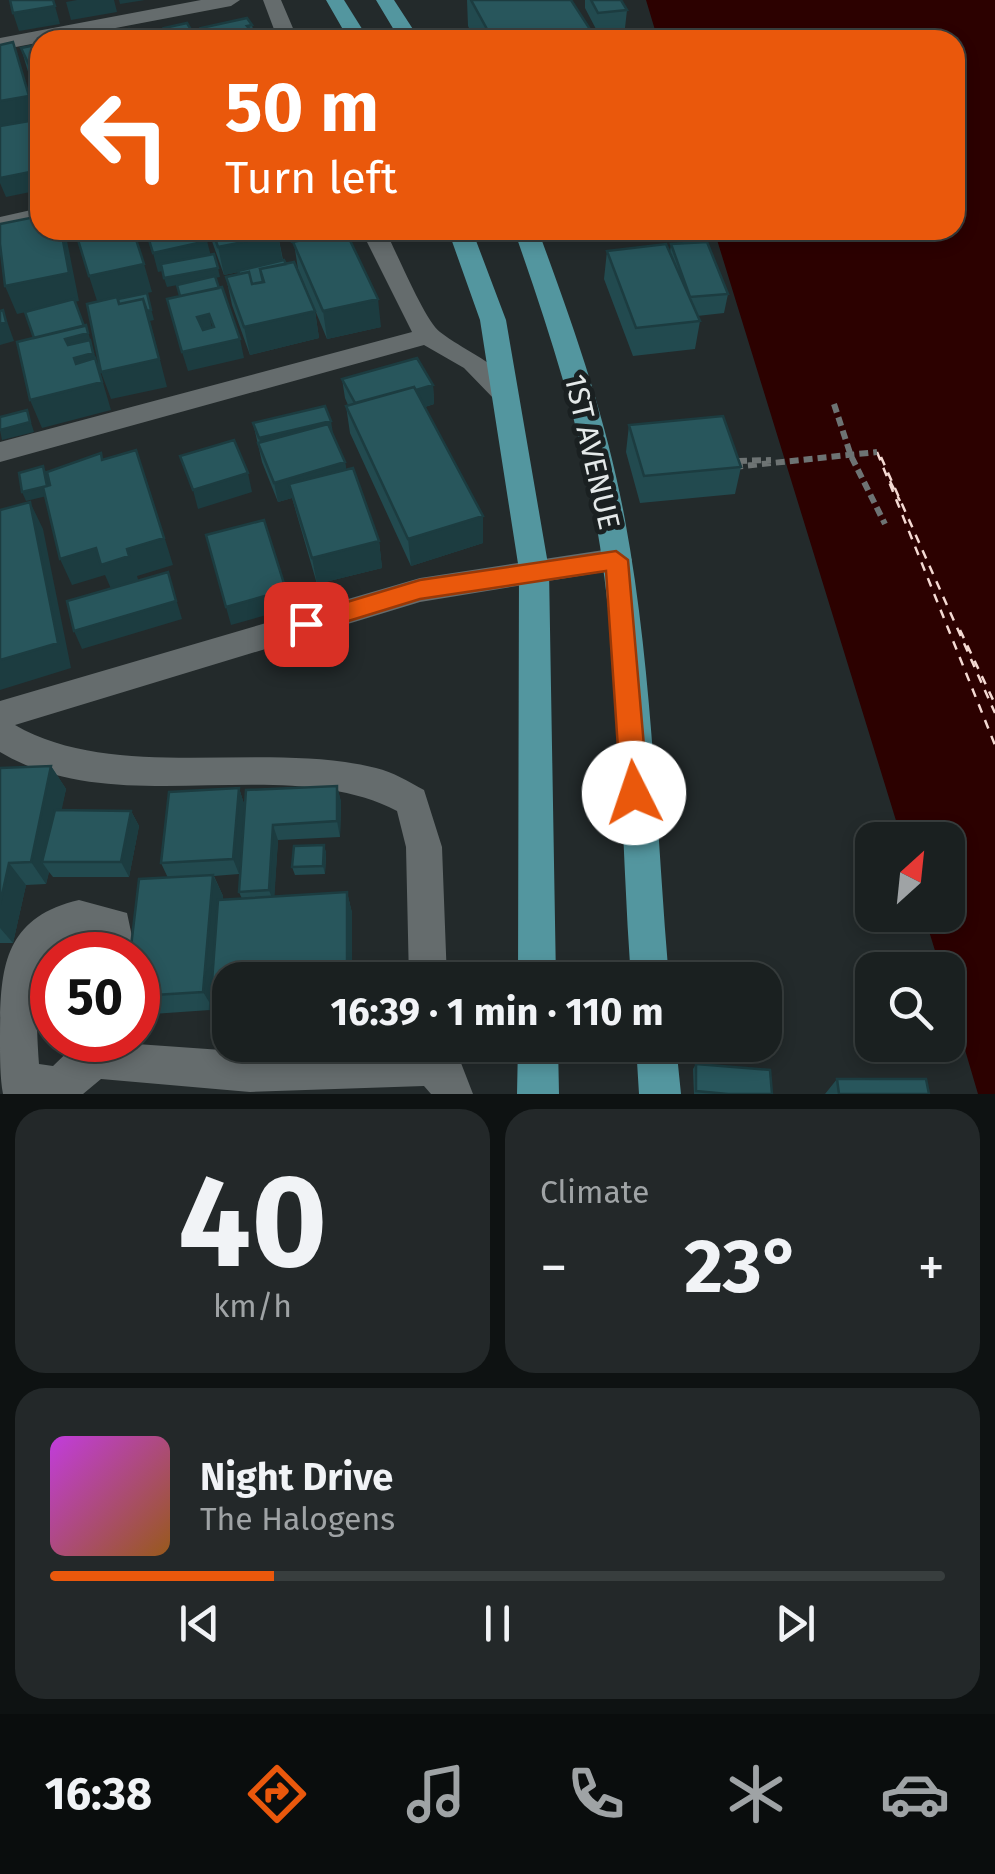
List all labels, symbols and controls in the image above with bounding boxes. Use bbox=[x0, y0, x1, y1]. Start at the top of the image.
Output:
text: 50 m bbox=[225, 66, 379, 150]
icon: left bbox=[60, 70, 190, 200]
text: Turn left bbox=[225, 151, 397, 205]
street label: 1ST AVENUE bbox=[557, 371, 627, 533]
pin bbox=[264, 582, 349, 667]
icon: arrive bbox=[279, 597, 334, 652]
position arrow bbox=[582, 741, 686, 845]
north arrow bbox=[855, 822, 965, 932]
map controls bbox=[855, 822, 965, 1062]
speed limit sign: 50 bbox=[30, 932, 160, 1062]
button: search bbox=[855, 952, 965, 1062]
text: 16:39 · 1 min · 110 m bbox=[331, 989, 664, 1035]
text: 40 bbox=[178, 1144, 327, 1300]
text: Climate bbox=[540, 1173, 649, 1211]
text: 23° bbox=[684, 1222, 801, 1312]
text: − bbox=[540, 1235, 568, 1301]
text: + bbox=[918, 1235, 945, 1301]
text: km/h bbox=[213, 1287, 292, 1325]
text: Night Drive bbox=[200, 1454, 393, 1500]
text: The Halogens bbox=[200, 1500, 395, 1538]
icon: previous bbox=[172, 1596, 227, 1651]
icon: pause bbox=[470, 1596, 525, 1651]
icon: next bbox=[768, 1596, 823, 1651]
icon: directions bbox=[242, 1759, 312, 1829]
icon: music bbox=[401, 1759, 471, 1829]
icon: phone bbox=[561, 1759, 631, 1829]
icon: climate bbox=[721, 1759, 791, 1829]
icon: car bbox=[880, 1759, 950, 1829]
text: 16:38 bbox=[45, 1767, 152, 1821]

